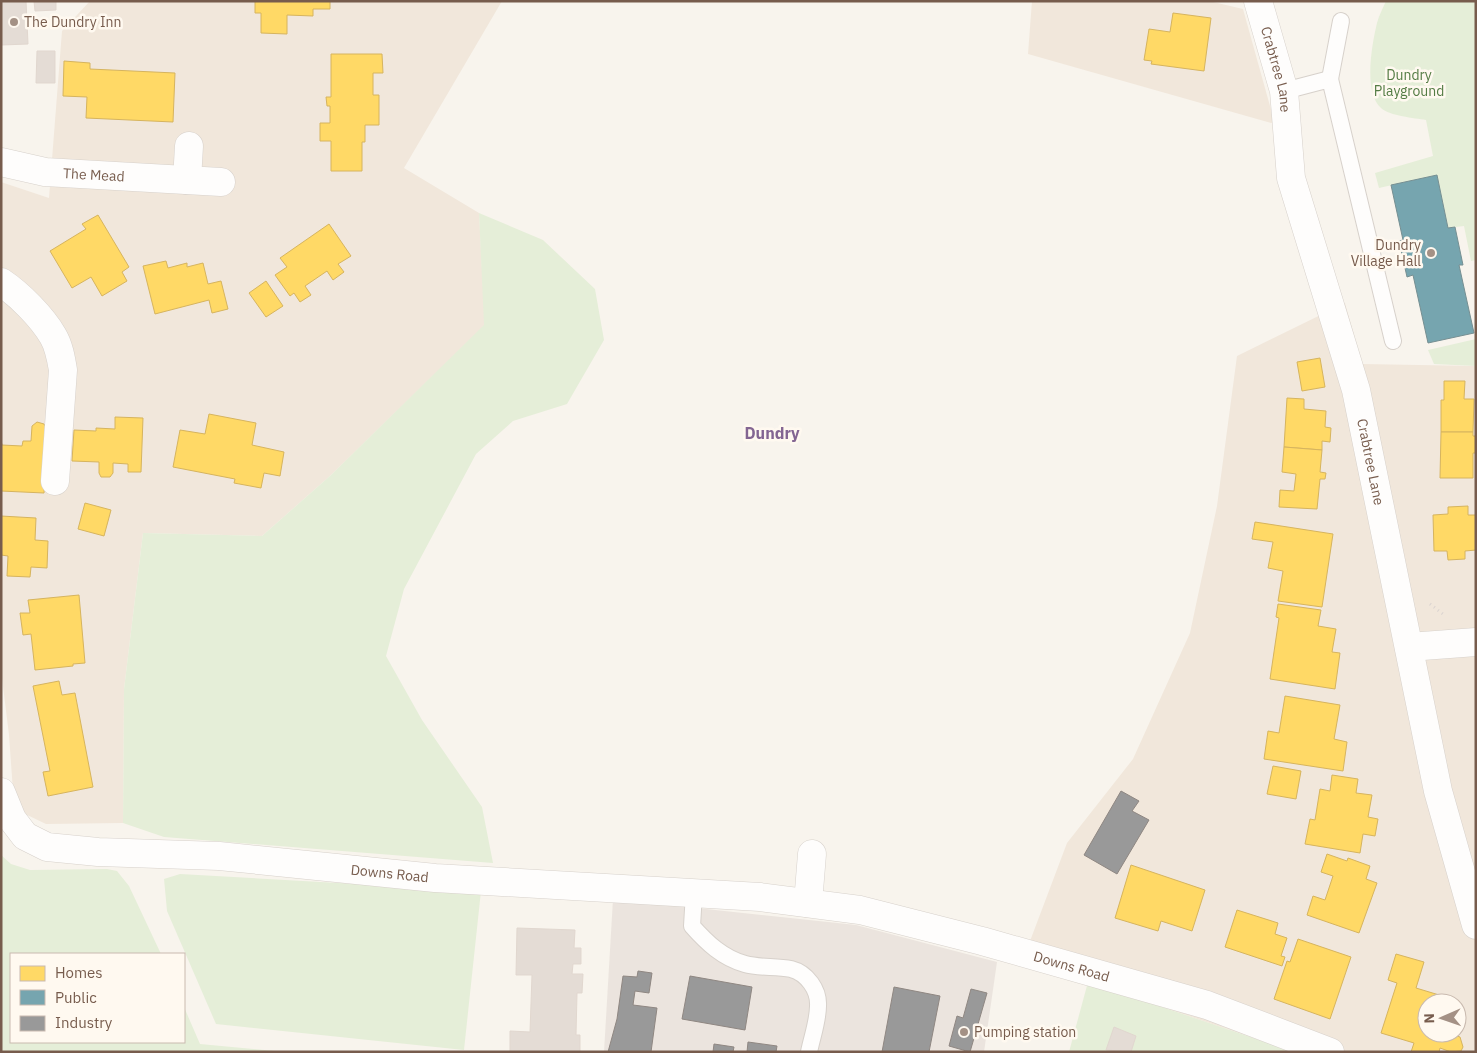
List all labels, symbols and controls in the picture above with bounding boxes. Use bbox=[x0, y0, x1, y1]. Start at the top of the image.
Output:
place label: The Dundry Inn bbox=[24, 13, 121, 31]
marker: The Dundry Inn bbox=[8, 16, 20, 28]
street label: Crabtree Lane bbox=[1257, 24, 1295, 113]
park label: Dundry Playground bbox=[1374, 66, 1444, 100]
street label: The Mead bbox=[63, 164, 125, 186]
place label: Dundry Village Hall bbox=[1351, 236, 1421, 270]
marker: Dundry Village Hall bbox=[1425, 247, 1437, 259]
street label: Crabtree Lane bbox=[1353, 417, 1388, 507]
district label: Dundry bbox=[744, 423, 800, 443]
street label: Downs Road bbox=[350, 860, 429, 886]
street label: Downs Road bbox=[1031, 947, 1112, 986]
legend bbox=[10, 953, 185, 1043]
text: Homes bbox=[55, 963, 103, 982]
text: Public bbox=[55, 988, 97, 1007]
north arrow bbox=[1417, 993, 1467, 1043]
text: Industry bbox=[55, 1013, 113, 1032]
text: N bbox=[1420, 1013, 1438, 1024]
place label: Pumping station bbox=[974, 1023, 1076, 1041]
marker: Pumping station bbox=[958, 1026, 970, 1038]

